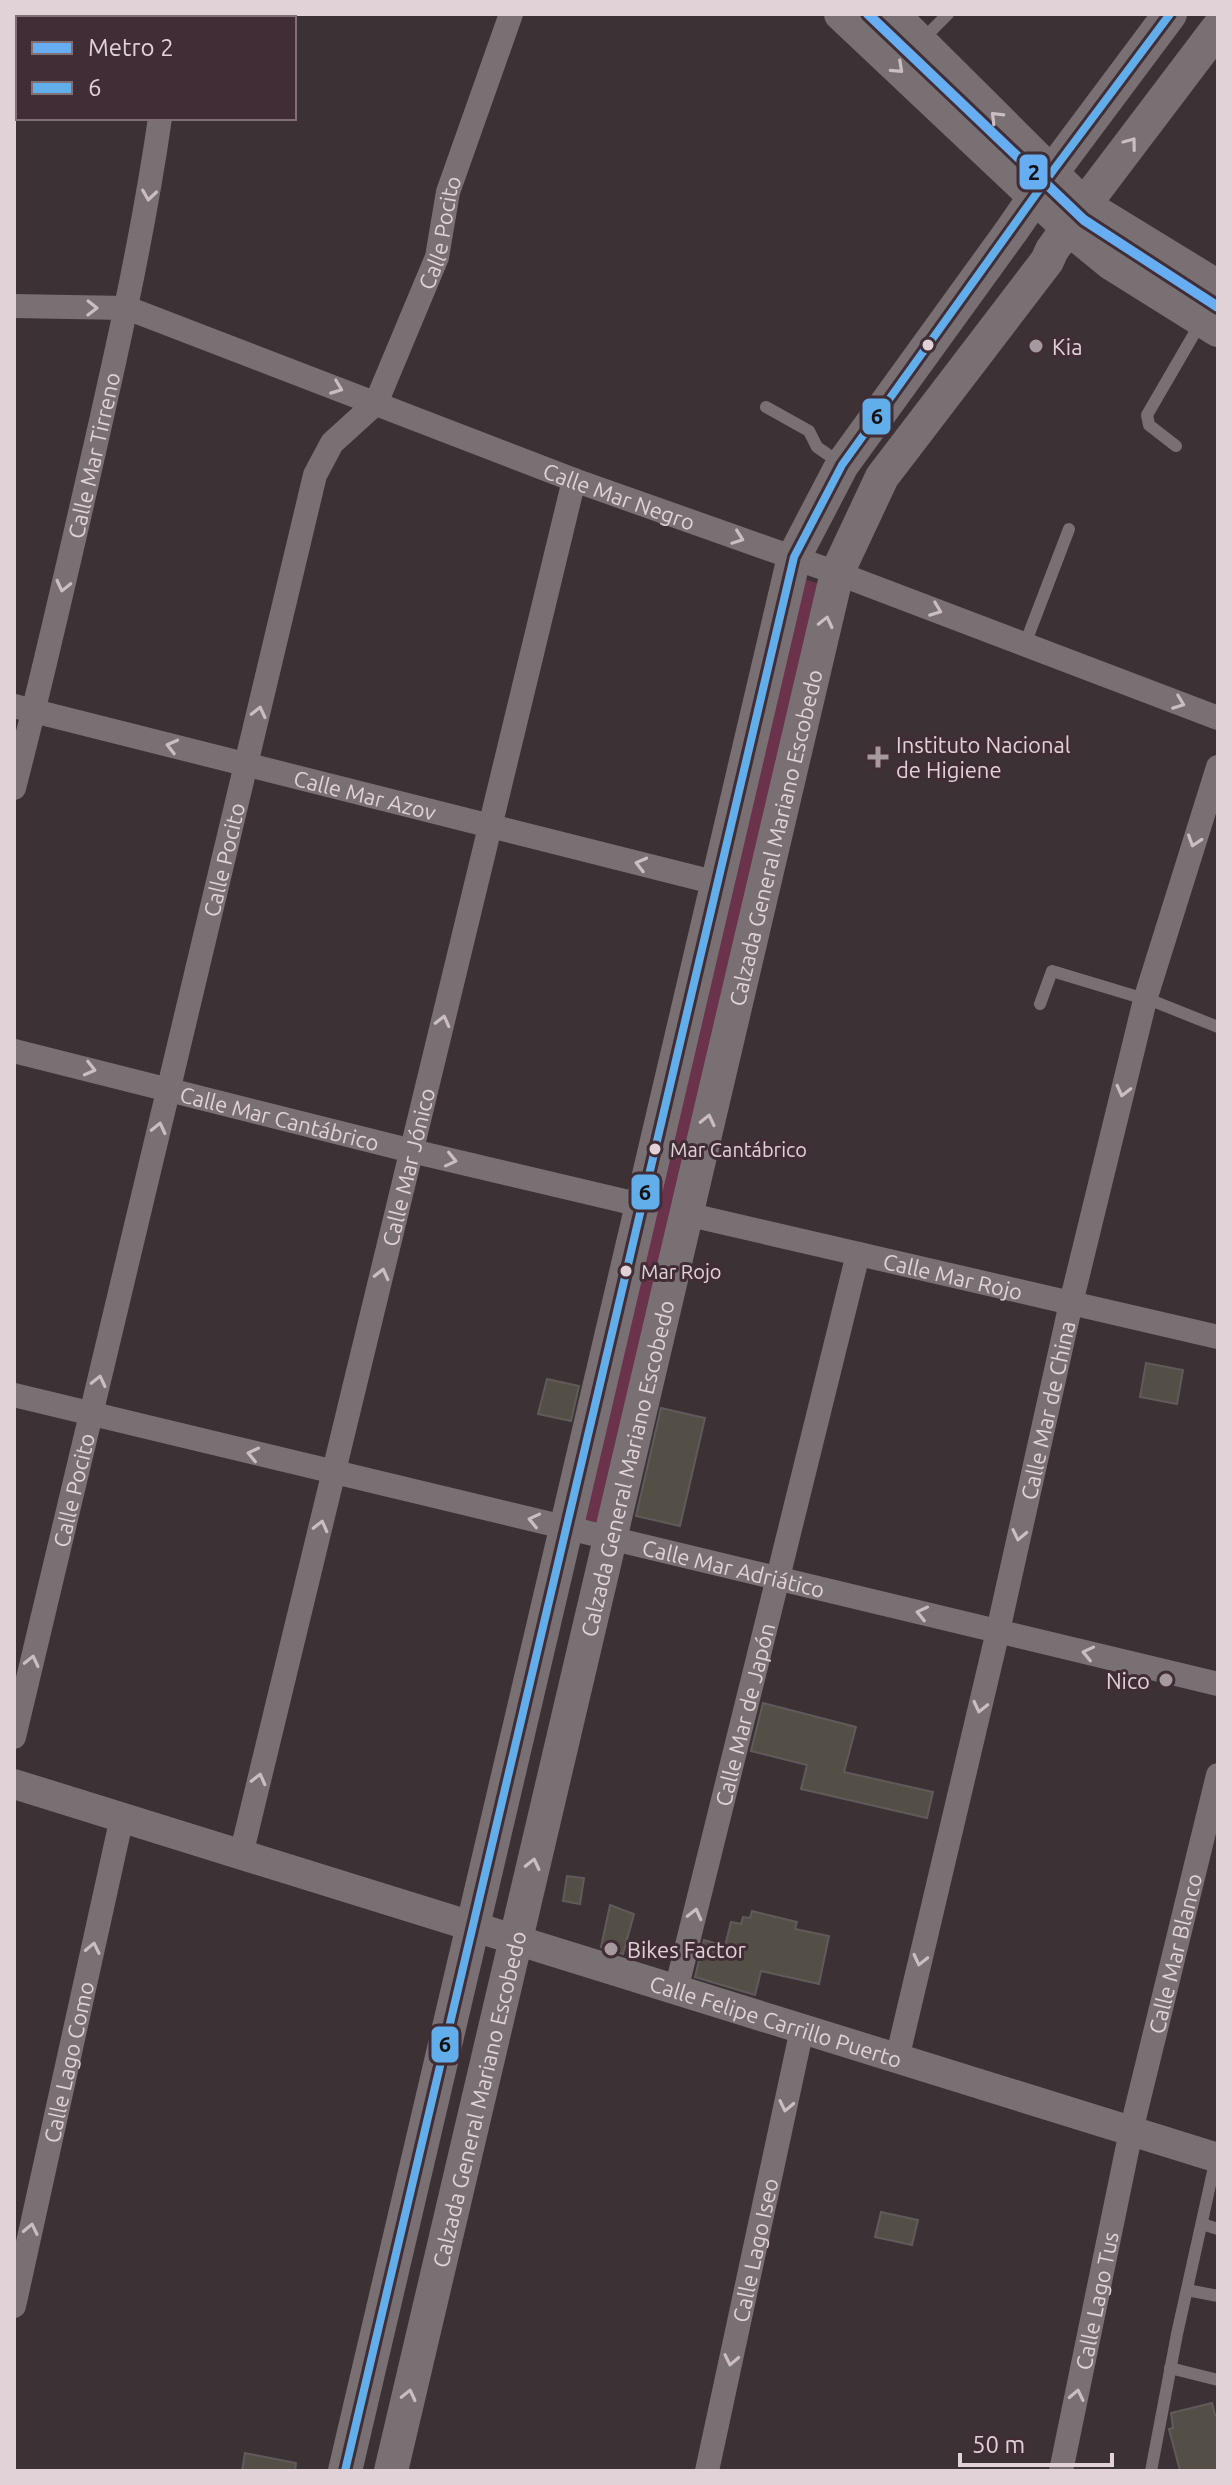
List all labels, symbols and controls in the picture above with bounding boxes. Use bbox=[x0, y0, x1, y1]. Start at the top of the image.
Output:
legend bbox=[16, 16, 296, 120]
text: Metro 2 bbox=[88, 34, 174, 61]
one-way arrow bbox=[889, 59, 903, 73]
text: 6 bbox=[88, 74, 102, 101]
one-way arrow bbox=[991, 112, 1005, 126]
one-way arrow bbox=[1122, 137, 1136, 151]
line badge: 2 bbox=[1018, 153, 1049, 191]
text: 2 bbox=[1028, 159, 1040, 184]
street label: Calle Pocito bbox=[413, 172, 465, 293]
one-way arrow bbox=[141, 188, 158, 202]
one-way arrow bbox=[86, 299, 99, 316]
place label: Kia bbox=[1052, 334, 1083, 359]
unlabelled marker bbox=[920, 337, 936, 353]
marker: Kia bbox=[1027, 337, 1045, 355]
street label: Calle Mar Tirreno bbox=[62, 370, 124, 541]
one-way arrow bbox=[329, 378, 343, 395]
line badge: 6 bbox=[861, 397, 892, 436]
text: 6 bbox=[871, 403, 883, 428]
street label: Calle Mar Negro bbox=[540, 457, 698, 534]
one-way arrow bbox=[731, 528, 745, 544]
one-way arrow bbox=[55, 578, 72, 592]
one-way arrow bbox=[928, 600, 942, 617]
one-way arrow bbox=[816, 616, 833, 629]
street label: Calzada General Mariano Escobedo bbox=[723, 667, 826, 1008]
one-way arrow bbox=[1171, 693, 1185, 710]
one-way arrow bbox=[249, 705, 266, 719]
place label: Instituto Nacional de Higiene bbox=[896, 732, 1071, 782]
one-way arrow bbox=[165, 739, 179, 756]
marker: Instituto Nacional de Higiene bbox=[867, 746, 889, 768]
street label: Calle Mar Azov bbox=[291, 764, 439, 824]
street label: Calle Pocito bbox=[198, 800, 249, 919]
one-way arrow bbox=[1187, 834, 1203, 848]
one-way arrow bbox=[635, 856, 649, 873]
one-way arrow bbox=[434, 1015, 451, 1028]
one-way arrow bbox=[82, 1060, 96, 1077]
street label: Calle Mar Cantábrico bbox=[178, 1081, 382, 1155]
one-way arrow bbox=[1115, 1084, 1132, 1098]
street label: Calle Mar Jónico bbox=[376, 1085, 439, 1249]
one-way arrow bbox=[699, 1114, 716, 1128]
one-way arrow bbox=[149, 1122, 166, 1135]
place label: Mar Cantábrico bbox=[670, 1138, 807, 1161]
marker: Mar Cantábrico bbox=[647, 1141, 663, 1157]
one-way arrow bbox=[443, 1151, 457, 1168]
line badge: 6 bbox=[630, 1173, 661, 1211]
text: 6 bbox=[639, 1179, 651, 1204]
street label: Calle Mar Rojo bbox=[881, 1248, 1025, 1304]
place label: Mar Rojo bbox=[641, 1260, 722, 1283]
marker: Mar Rojo bbox=[618, 1263, 634, 1279]
one-way arrow bbox=[373, 1267, 390, 1281]
street label: Calzada General Mariano Escobedo bbox=[575, 1298, 678, 1639]
street label: Calle Mar de China bbox=[1015, 1318, 1079, 1502]
one-way arrow bbox=[90, 1375, 107, 1388]
street label: Calle Pocito bbox=[47, 1430, 99, 1549]
one-way arrow bbox=[247, 1446, 261, 1463]
one-way arrow bbox=[527, 1512, 541, 1529]
one-way arrow bbox=[311, 1520, 328, 1534]
one-way arrow bbox=[1011, 1528, 1028, 1542]
street label: Calle Mar Adriático bbox=[640, 1534, 827, 1602]
one-way arrow bbox=[916, 1605, 929, 1622]
street label: Calle Mar de Japón bbox=[709, 1620, 779, 1809]
one-way arrow bbox=[1081, 1645, 1095, 1662]
one-way arrow bbox=[23, 1655, 40, 1669]
place label: Nico bbox=[1106, 1668, 1150, 1693]
marker: Nico bbox=[1157, 1671, 1175, 1689]
one-way arrow bbox=[972, 1700, 989, 1714]
one-way arrow bbox=[250, 1773, 267, 1786]
one-way arrow bbox=[523, 1857, 540, 1871]
street label: Calle Mar Blanco bbox=[1143, 1871, 1206, 2036]
one-way arrow bbox=[685, 1908, 702, 1922]
street label: Calzada General Mariano Escobedo bbox=[427, 1928, 530, 2270]
place label: Bikes Factor bbox=[627, 1937, 747, 1962]
marker: Bikes Factor bbox=[602, 1940, 620, 1958]
one-way arrow bbox=[84, 1942, 101, 1956]
one-way arrow bbox=[913, 1953, 930, 1967]
street label: Calle Felipe Carrillo Puerto bbox=[647, 1970, 905, 2072]
street label: Calle Lago Como bbox=[38, 1979, 98, 2145]
line badge: 6 bbox=[430, 2025, 460, 2064]
text: 6 bbox=[439, 2031, 451, 2056]
one-way arrow bbox=[778, 2098, 795, 2112]
street label: Calle Lago Iseo bbox=[727, 2176, 782, 2324]
one-way arrow bbox=[22, 2223, 39, 2237]
street label: Calle Lago Tus bbox=[1070, 2229, 1122, 2372]
one-way arrow bbox=[723, 2352, 740, 2366]
one-way arrow bbox=[1068, 2388, 1085, 2402]
one-way arrow bbox=[399, 2389, 416, 2402]
scale bar bbox=[960, 2417, 1112, 2467]
text: 50 m bbox=[972, 2431, 1025, 2458]

